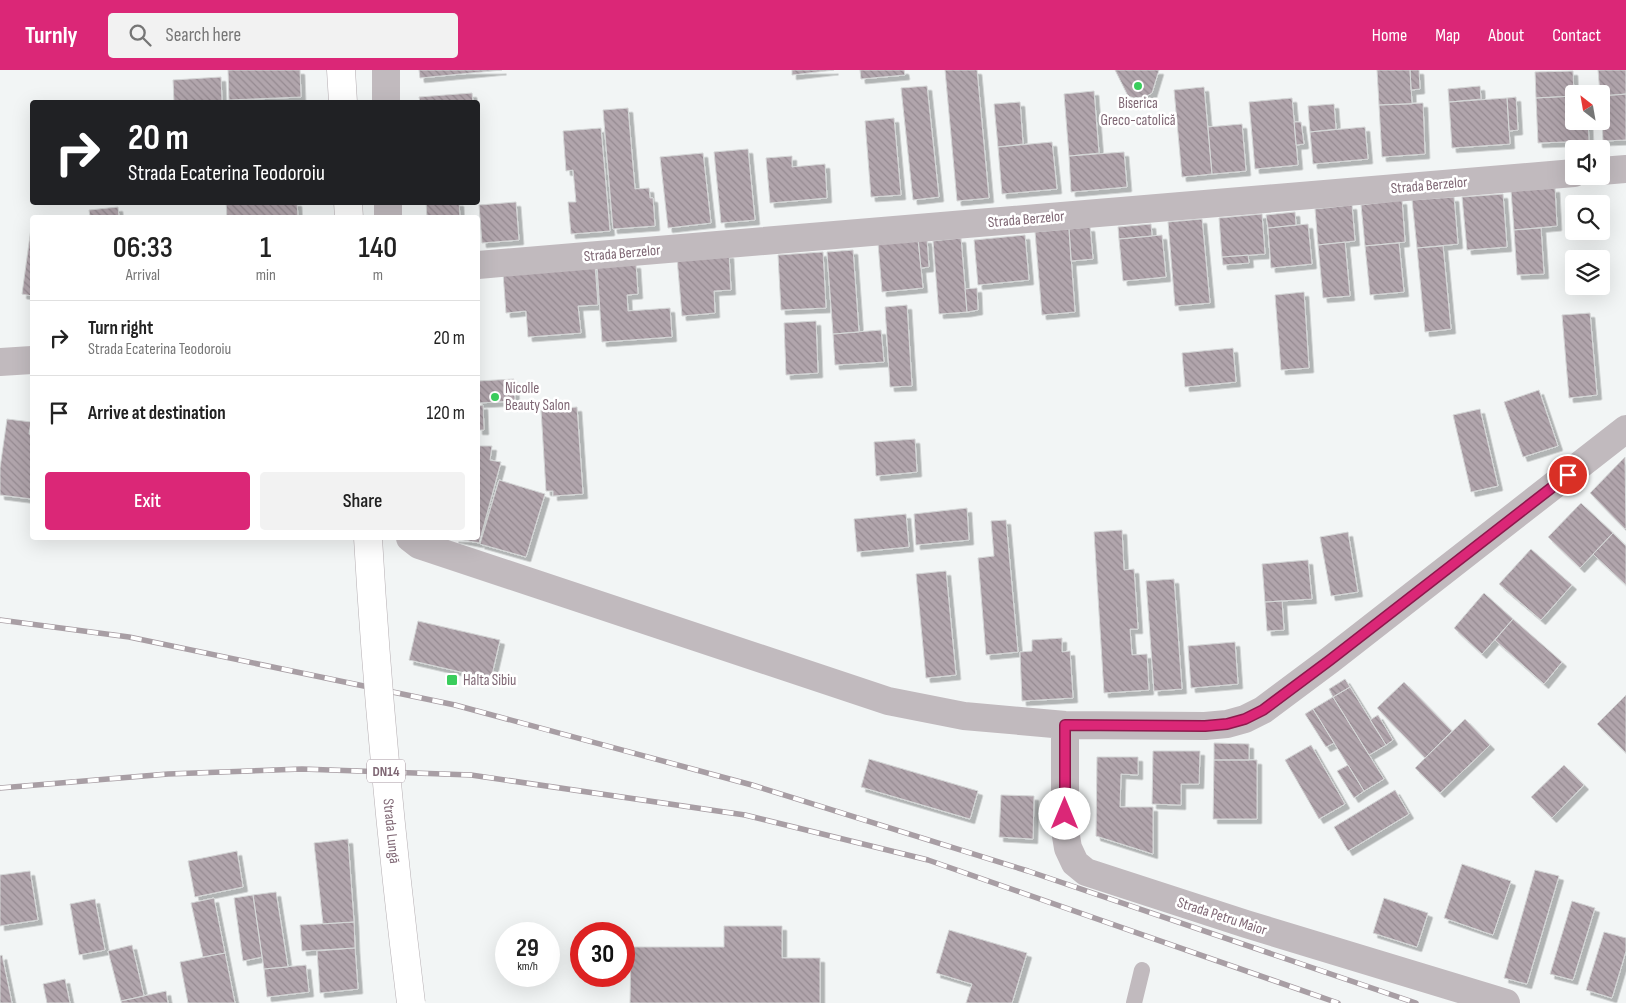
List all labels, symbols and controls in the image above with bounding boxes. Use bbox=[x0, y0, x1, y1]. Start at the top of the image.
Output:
search box bbox=[108, 13, 458, 58]
text: Turnly bbox=[25, 21, 78, 50]
icon: search bbox=[126, 21, 154, 49]
text: Search here bbox=[166, 24, 241, 47]
text: Home bbox=[1372, 25, 1407, 46]
text: Map bbox=[1435, 25, 1460, 46]
text: About bbox=[1488, 25, 1524, 46]
text: Contact bbox=[1552, 25, 1601, 46]
marker: Biserica Greco-catolică bbox=[1132, 80, 1144, 92]
north arrow bbox=[1565, 85, 1610, 130]
map controls bbox=[1565, 85, 1610, 295]
place label: Biserica Greco-catolică bbox=[1100, 94, 1176, 130]
text: 20 m bbox=[128, 117, 189, 160]
icon: right bbox=[45, 120, 110, 185]
button: sound bbox=[1565, 140, 1610, 185]
text: Strada Ecaterina Teodoroiu bbox=[128, 160, 325, 187]
street label: Strada Berzelor bbox=[1390, 173, 1469, 198]
button: search bbox=[1565, 195, 1610, 240]
street label: Strada Berzelor bbox=[987, 207, 1066, 232]
text: 06:33 bbox=[113, 230, 173, 266]
text: 1 bbox=[260, 230, 271, 266]
text: 140 bbox=[359, 230, 397, 266]
street label: Strada Berzelor bbox=[583, 241, 662, 266]
button: layers bbox=[1565, 250, 1610, 295]
text: Arrival bbox=[126, 266, 160, 285]
text: min bbox=[256, 266, 276, 285]
text: m bbox=[373, 266, 383, 285]
text: Turn right bbox=[88, 317, 153, 340]
icon: right bbox=[45, 324, 73, 352]
text: 20 m bbox=[433, 327, 465, 350]
text: Strada Ecaterina Teodoroiu bbox=[88, 340, 231, 359]
place label: Nicolle Beauty Salon bbox=[505, 379, 570, 415]
marker: Nicolle Beauty Salon bbox=[489, 391, 501, 403]
icon: arrive bbox=[45, 399, 73, 427]
text: Arrive at destination bbox=[88, 402, 226, 425]
text: 120 m bbox=[427, 402, 465, 425]
pin bbox=[1547, 454, 1589, 496]
icon: arrive bbox=[1554, 461, 1582, 489]
button: Exit bbox=[45, 472, 250, 530]
button: Share bbox=[260, 472, 465, 530]
place label: Halta Sibiu bbox=[463, 671, 516, 690]
marker: Halta Sibiu bbox=[445, 673, 459, 687]
road number: DN14 bbox=[367, 759, 405, 782]
position arrow bbox=[1038, 787, 1090, 839]
street label: Strada Lungă bbox=[378, 798, 404, 865]
street label: Strada Petru Maior bbox=[1175, 893, 1270, 940]
speed limit sign: 30 bbox=[570, 922, 635, 987]
text: 29 bbox=[516, 933, 539, 964]
text: km/h bbox=[517, 959, 538, 974]

